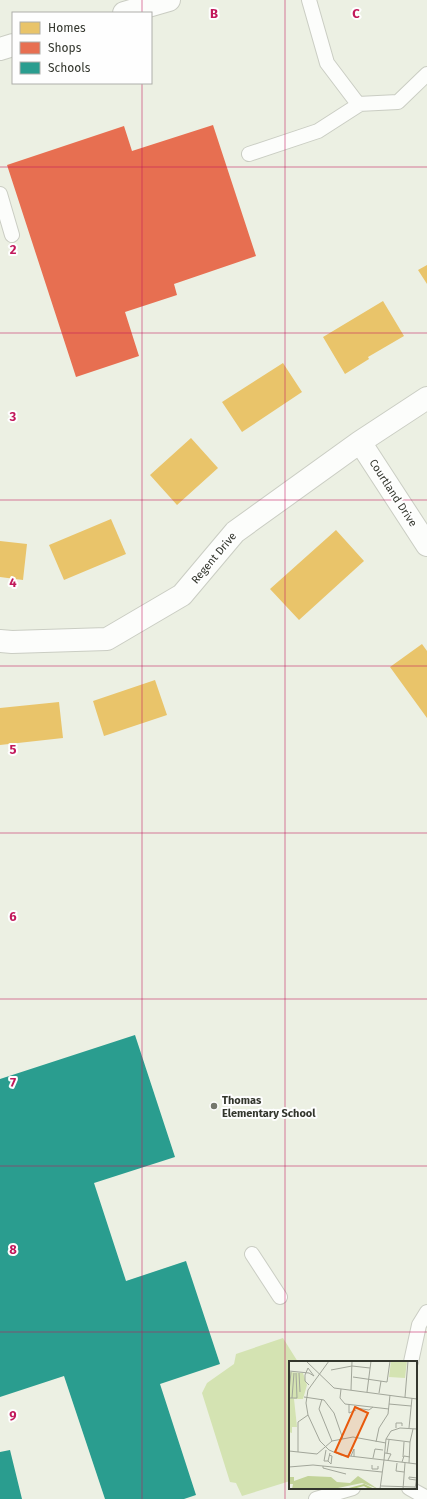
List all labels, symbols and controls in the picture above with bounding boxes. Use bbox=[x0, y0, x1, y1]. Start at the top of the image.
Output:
text: B bbox=[210, 6, 218, 21]
text: C bbox=[352, 6, 360, 21]
legend bbox=[12, 12, 152, 84]
text: Homes bbox=[48, 21, 86, 35]
text: Shops bbox=[48, 41, 82, 55]
text: Schools bbox=[48, 61, 91, 75]
text: 2 bbox=[10, 242, 17, 257]
text: 3 bbox=[9, 409, 17, 424]
street label: Courtland Drive bbox=[366, 457, 420, 529]
street label: Regent Drive bbox=[189, 530, 239, 586]
text: 4 bbox=[9, 575, 17, 590]
text: 5 bbox=[10, 742, 17, 757]
text: 6 bbox=[9, 909, 17, 924]
text: 7 bbox=[10, 1075, 16, 1090]
place label: Thomas Elementary School bbox=[222, 1094, 316, 1120]
marker: Thomas Elementary School bbox=[209, 1101, 219, 1111]
text: 8 bbox=[9, 1242, 17, 1257]
inset map bbox=[289, 1361, 417, 1489]
text: 9 bbox=[9, 1408, 17, 1423]

